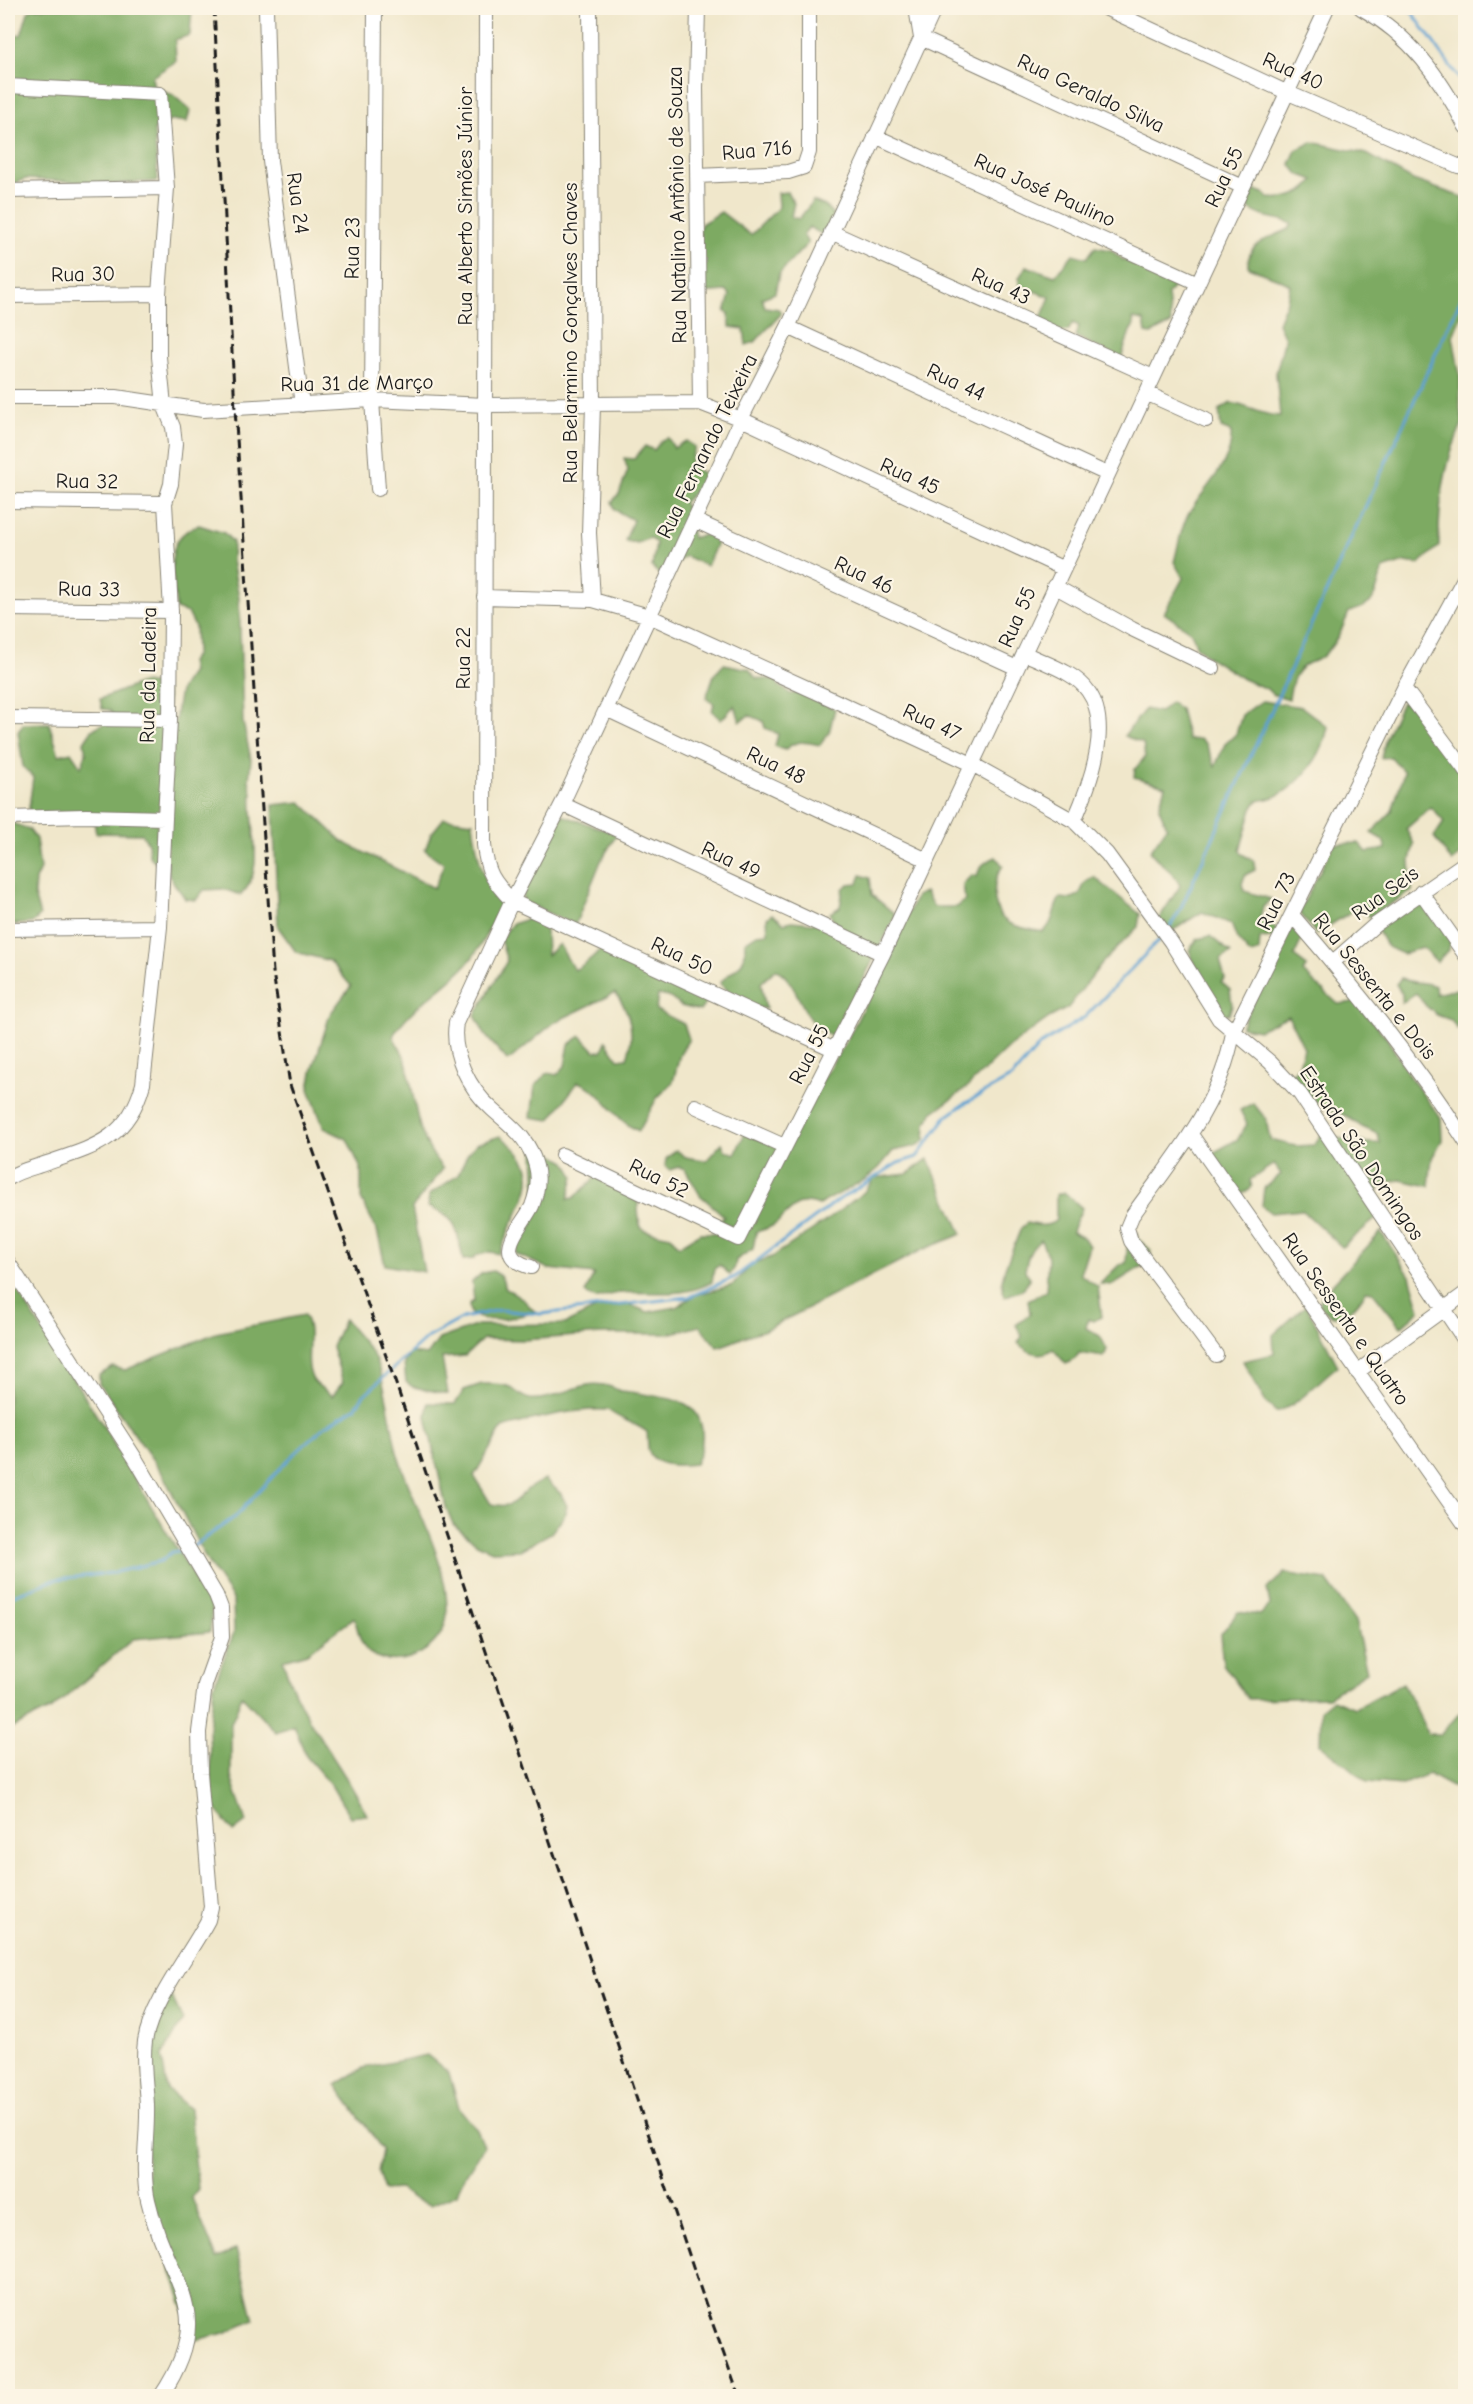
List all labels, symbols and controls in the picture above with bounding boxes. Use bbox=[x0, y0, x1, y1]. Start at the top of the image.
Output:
street label: Rua 40 bbox=[1259, 47, 1327, 95]
street label: Rua Geraldo Silva bbox=[1014, 48, 1168, 138]
street label: Rua Natalino Antônio de Souza bbox=[663, 66, 691, 344]
street label: Rua Alberto Simões Júnior bbox=[453, 86, 477, 325]
street label: Rua 716 bbox=[721, 135, 793, 165]
street label: Rua 55 bbox=[1200, 143, 1248, 211]
street label: Rua José Paulino bbox=[971, 148, 1119, 232]
street label: Rua 24 bbox=[282, 171, 314, 235]
street label: Rua Belarmino Gonçalves Chaves bbox=[558, 183, 582, 483]
street label: Rua 23 bbox=[339, 216, 365, 280]
street label: Rua 30 bbox=[51, 261, 115, 287]
street label: Rua 43 bbox=[968, 262, 1034, 310]
street label: Rua Fernando Teixeira bbox=[652, 350, 762, 542]
street label: Rua 44 bbox=[923, 358, 989, 406]
street label: Rua 31 de Março bbox=[280, 370, 434, 396]
street label: Rua 45 bbox=[876, 452, 944, 500]
street label: Rua 32 bbox=[55, 468, 119, 494]
street label: Rua 46 bbox=[831, 551, 897, 599]
street label: Rua 33 bbox=[58, 576, 120, 602]
street label: Rua 55 bbox=[993, 583, 1041, 651]
street label: Rua da Ladeira bbox=[135, 607, 161, 743]
street label: Rua 22 bbox=[451, 626, 475, 690]
street label: Rua 47 bbox=[899, 698, 965, 746]
street label: Rua 48 bbox=[743, 741, 809, 789]
street label: Rua 49 bbox=[698, 836, 764, 884]
street label: Rua Seis bbox=[1347, 861, 1423, 925]
street label: Rua 73 bbox=[1252, 868, 1300, 934]
street label: Rua Sessenta e Dois bbox=[1309, 908, 1441, 1064]
street label: Rua 50 bbox=[647, 931, 717, 981]
street label: Rua 55 bbox=[784, 1020, 834, 1088]
street label: Estrada São Domingos bbox=[1295, 1061, 1429, 1245]
street label: Rua 52 bbox=[625, 1153, 693, 1203]
street label: Rua Sessenta e Quatro bbox=[1277, 1228, 1415, 1410]

